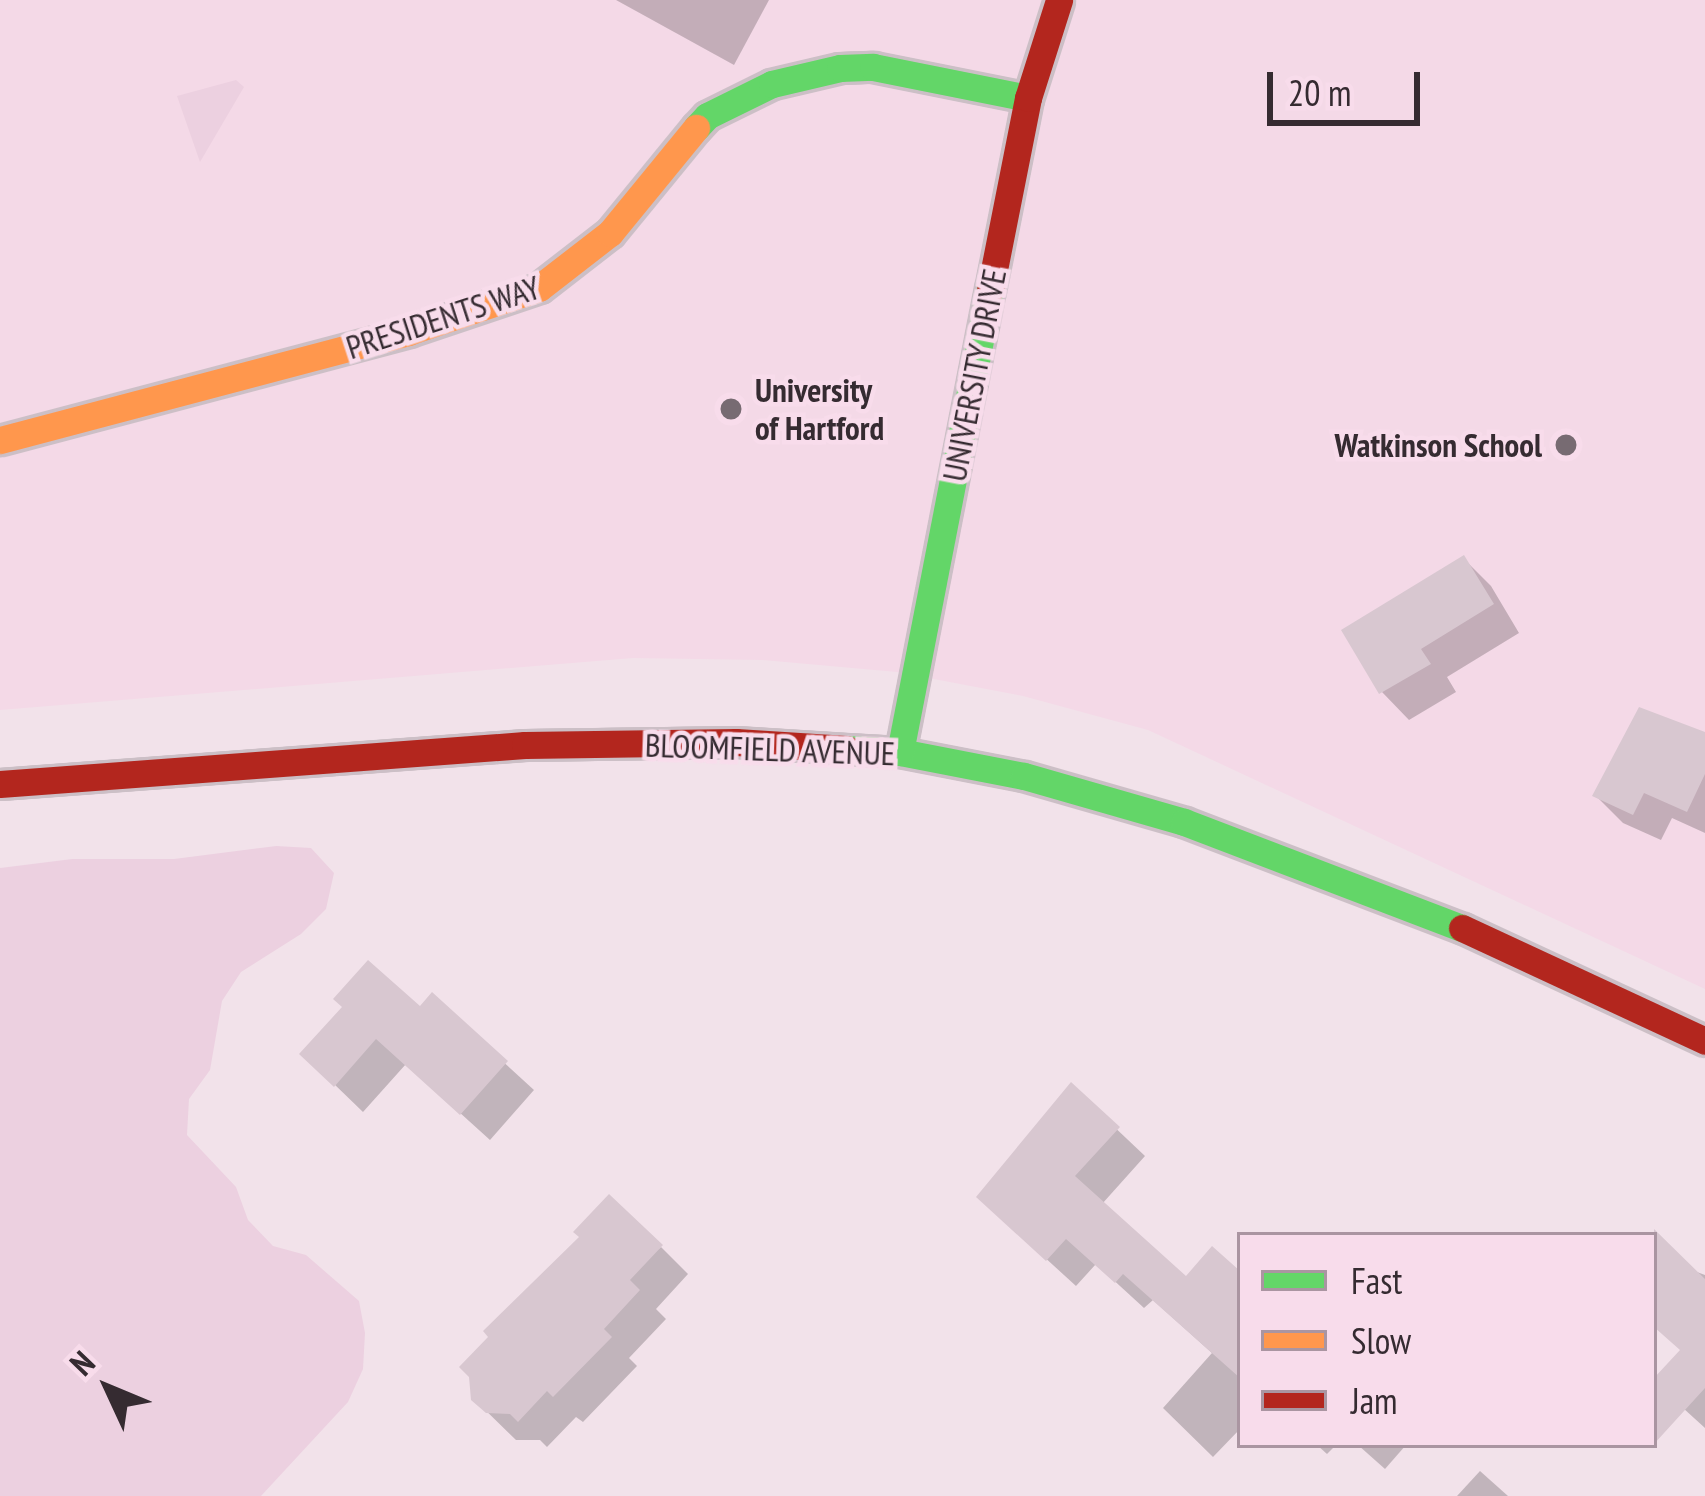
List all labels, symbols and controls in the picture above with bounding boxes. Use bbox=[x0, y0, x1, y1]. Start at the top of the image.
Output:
scale bar bbox=[1273, 48, 1426, 122]
text: 20 m bbox=[1288, 69, 1351, 116]
street label: UNIVERSITY DRIVE bbox=[934, 265, 1014, 485]
street label: PRESIDENTS WAY bbox=[341, 267, 545, 367]
place label: University of Hartford bbox=[755, 370, 884, 448]
marker: University of Hartford bbox=[718, 396, 744, 422]
place label: Watkinson School bbox=[1335, 425, 1542, 465]
marker: Watkinson School bbox=[1553, 432, 1579, 458]
street label: BLOOMFIELD AVENUE bbox=[644, 725, 896, 773]
legend bbox=[1237, 1232, 1657, 1448]
text: Fast bbox=[1351, 1257, 1402, 1304]
text: Slow bbox=[1351, 1317, 1411, 1364]
north arrow bbox=[48, 1328, 168, 1448]
text: N bbox=[60, 1341, 103, 1384]
text: Jam bbox=[1351, 1377, 1398, 1424]

